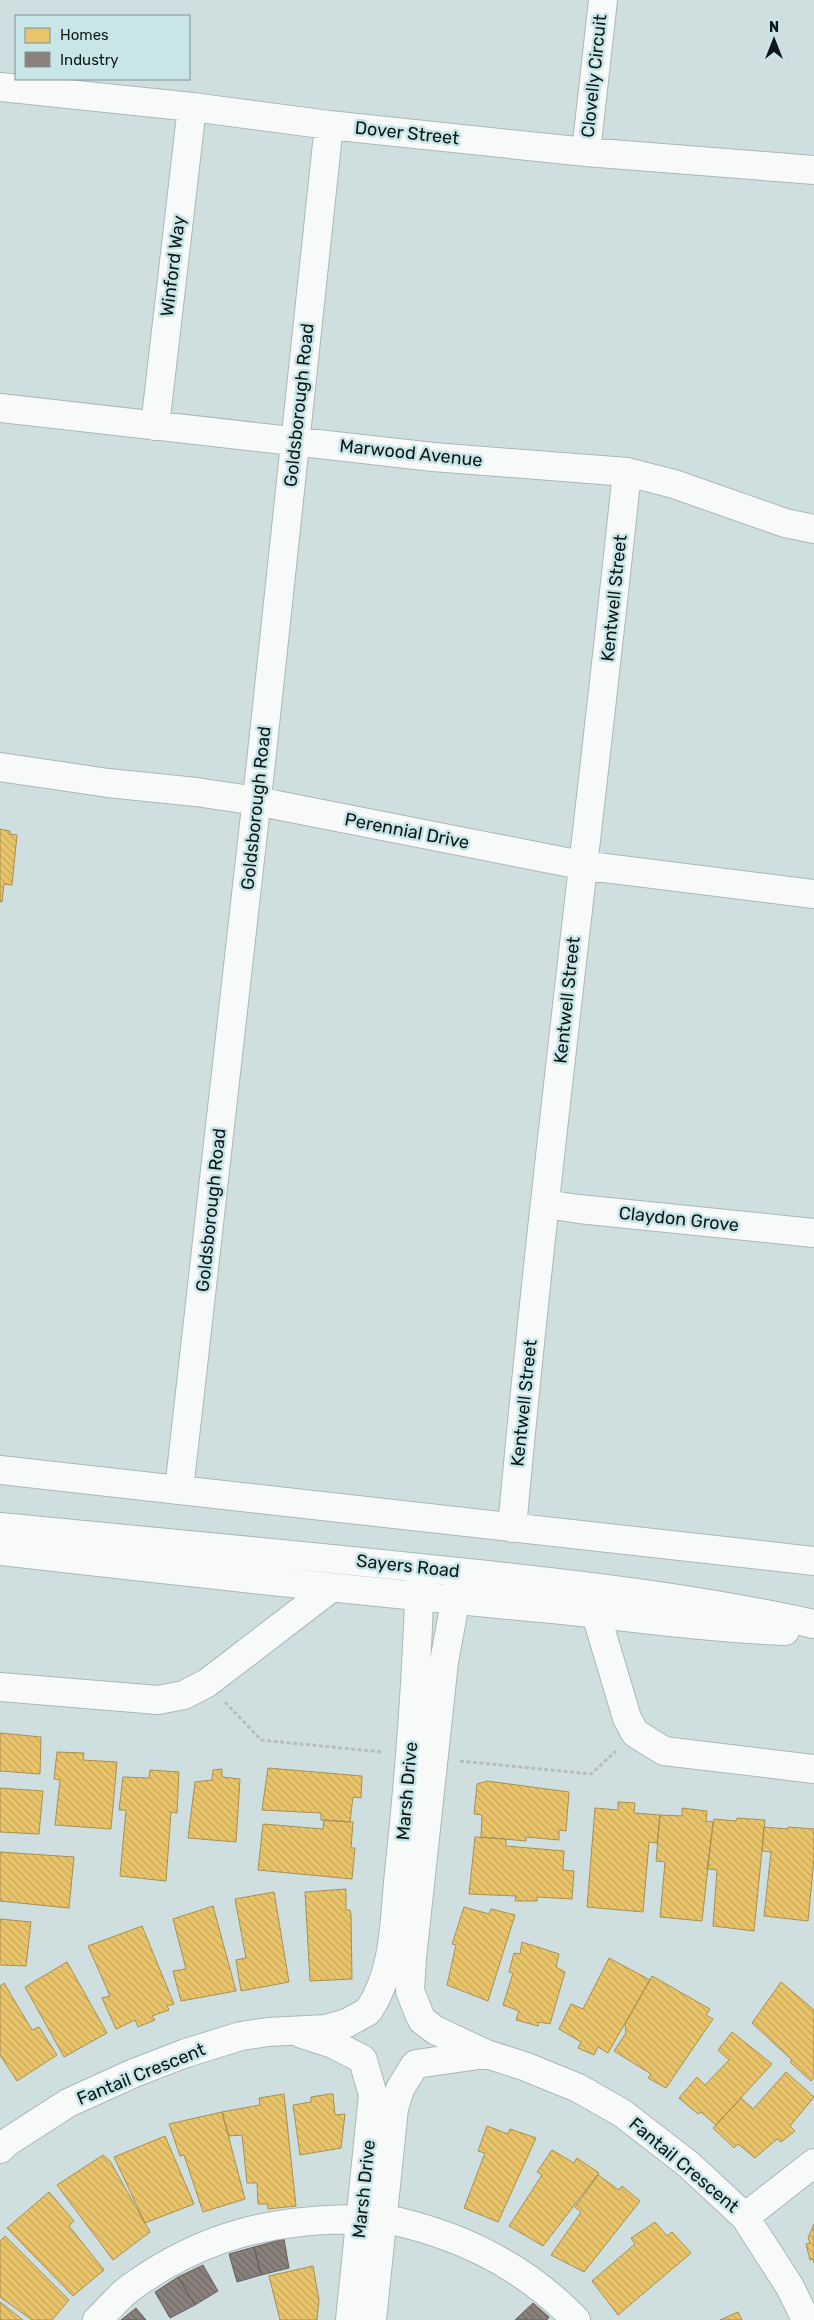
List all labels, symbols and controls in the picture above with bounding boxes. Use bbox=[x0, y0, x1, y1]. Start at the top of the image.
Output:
street label: Clovelly Circuit bbox=[577, 13, 611, 139]
legend bbox=[15, 15, 190, 80]
north arrow bbox=[749, 15, 799, 65]
text: N bbox=[769, 19, 779, 36]
text: Homes bbox=[60, 26, 109, 44]
text: Industry bbox=[60, 51, 119, 69]
street label: Dover Street bbox=[354, 117, 460, 149]
street label: Winford Way bbox=[156, 214, 190, 318]
street label: Goldsborough Road bbox=[279, 322, 319, 488]
street label: Marwood Avenue bbox=[338, 435, 484, 471]
street label: Kentwell Street bbox=[596, 533, 632, 663]
street label: Goldsborough Road bbox=[236, 725, 276, 891]
street label: Perennial Drive bbox=[343, 808, 471, 854]
street label: Kentwell Street bbox=[549, 935, 585, 1065]
street label: Goldsborough Road bbox=[191, 1127, 231, 1293]
street label: Claydon Grove bbox=[618, 1202, 740, 1236]
street label: Kentwell Street bbox=[506, 1338, 542, 1468]
street label: Sayers Road bbox=[355, 1550, 461, 1582]
street label: Marsh Drive bbox=[392, 1741, 422, 1841]
street label: Fantail Crescent bbox=[74, 2038, 208, 2110]
street label: Fantail Crescent bbox=[625, 2113, 743, 2217]
street label: Marsh Drive bbox=[348, 2139, 380, 2239]

